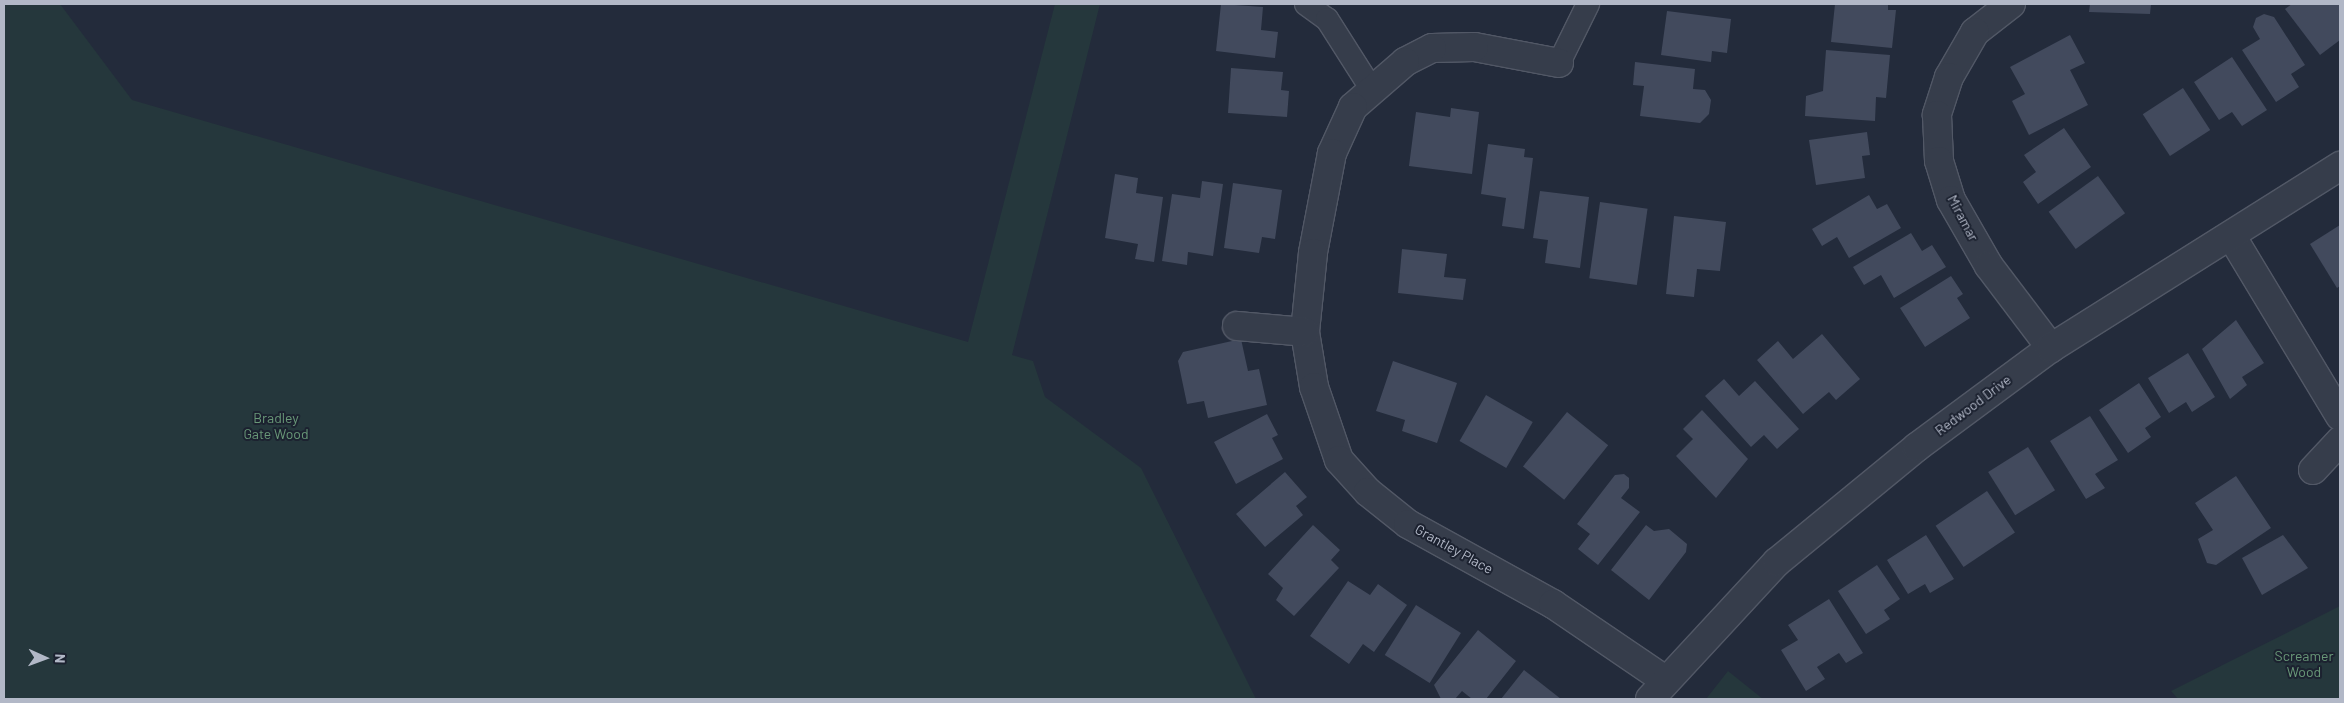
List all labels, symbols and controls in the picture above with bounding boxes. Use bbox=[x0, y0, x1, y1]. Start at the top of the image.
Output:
street label: Miramar bbox=[1944, 192, 1982, 244]
street label: Redwood Drive bbox=[1932, 371, 2014, 439]
park label: Bradley Gate Wood bbox=[243, 410, 309, 442]
street label: Grantley Place bbox=[1412, 521, 1496, 577]
north arrow bbox=[20, 633, 70, 683]
park label: Screamer Wood bbox=[2274, 648, 2334, 680]
text: N bbox=[52, 654, 69, 663]

